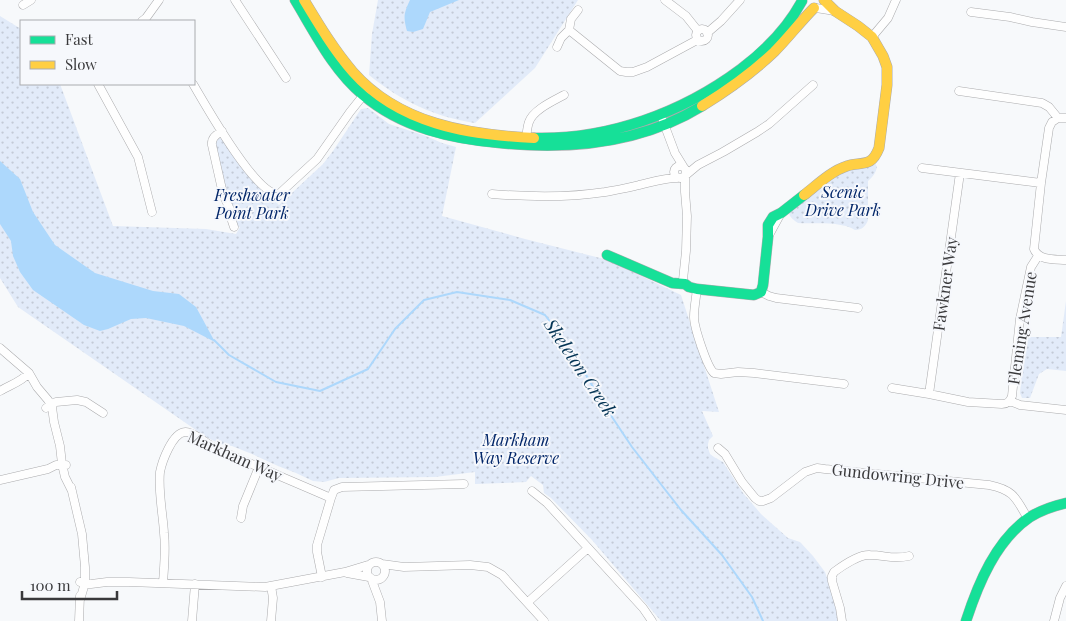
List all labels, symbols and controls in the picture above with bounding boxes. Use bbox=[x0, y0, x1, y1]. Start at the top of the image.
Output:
legend bbox=[20, 20, 195, 85]
text: Fast bbox=[65, 29, 94, 49]
text: Slow bbox=[65, 54, 97, 74]
park label: Scenic Drive Park bbox=[804, 181, 881, 220]
park label: Freshwater Point Park bbox=[213, 184, 291, 223]
street label: Fawkner Way bbox=[927, 235, 962, 332]
street label: Fleming Avenue bbox=[1002, 270, 1041, 386]
water label: Skeleton Creek bbox=[539, 313, 623, 421]
street label: Markham Way bbox=[185, 425, 286, 486]
park label: Markham Way Reserve bbox=[473, 429, 559, 468]
street label: Gundowring Drive bbox=[831, 458, 965, 493]
scale bar bbox=[22, 568, 118, 600]
text: 100 m bbox=[30, 575, 71, 595]

